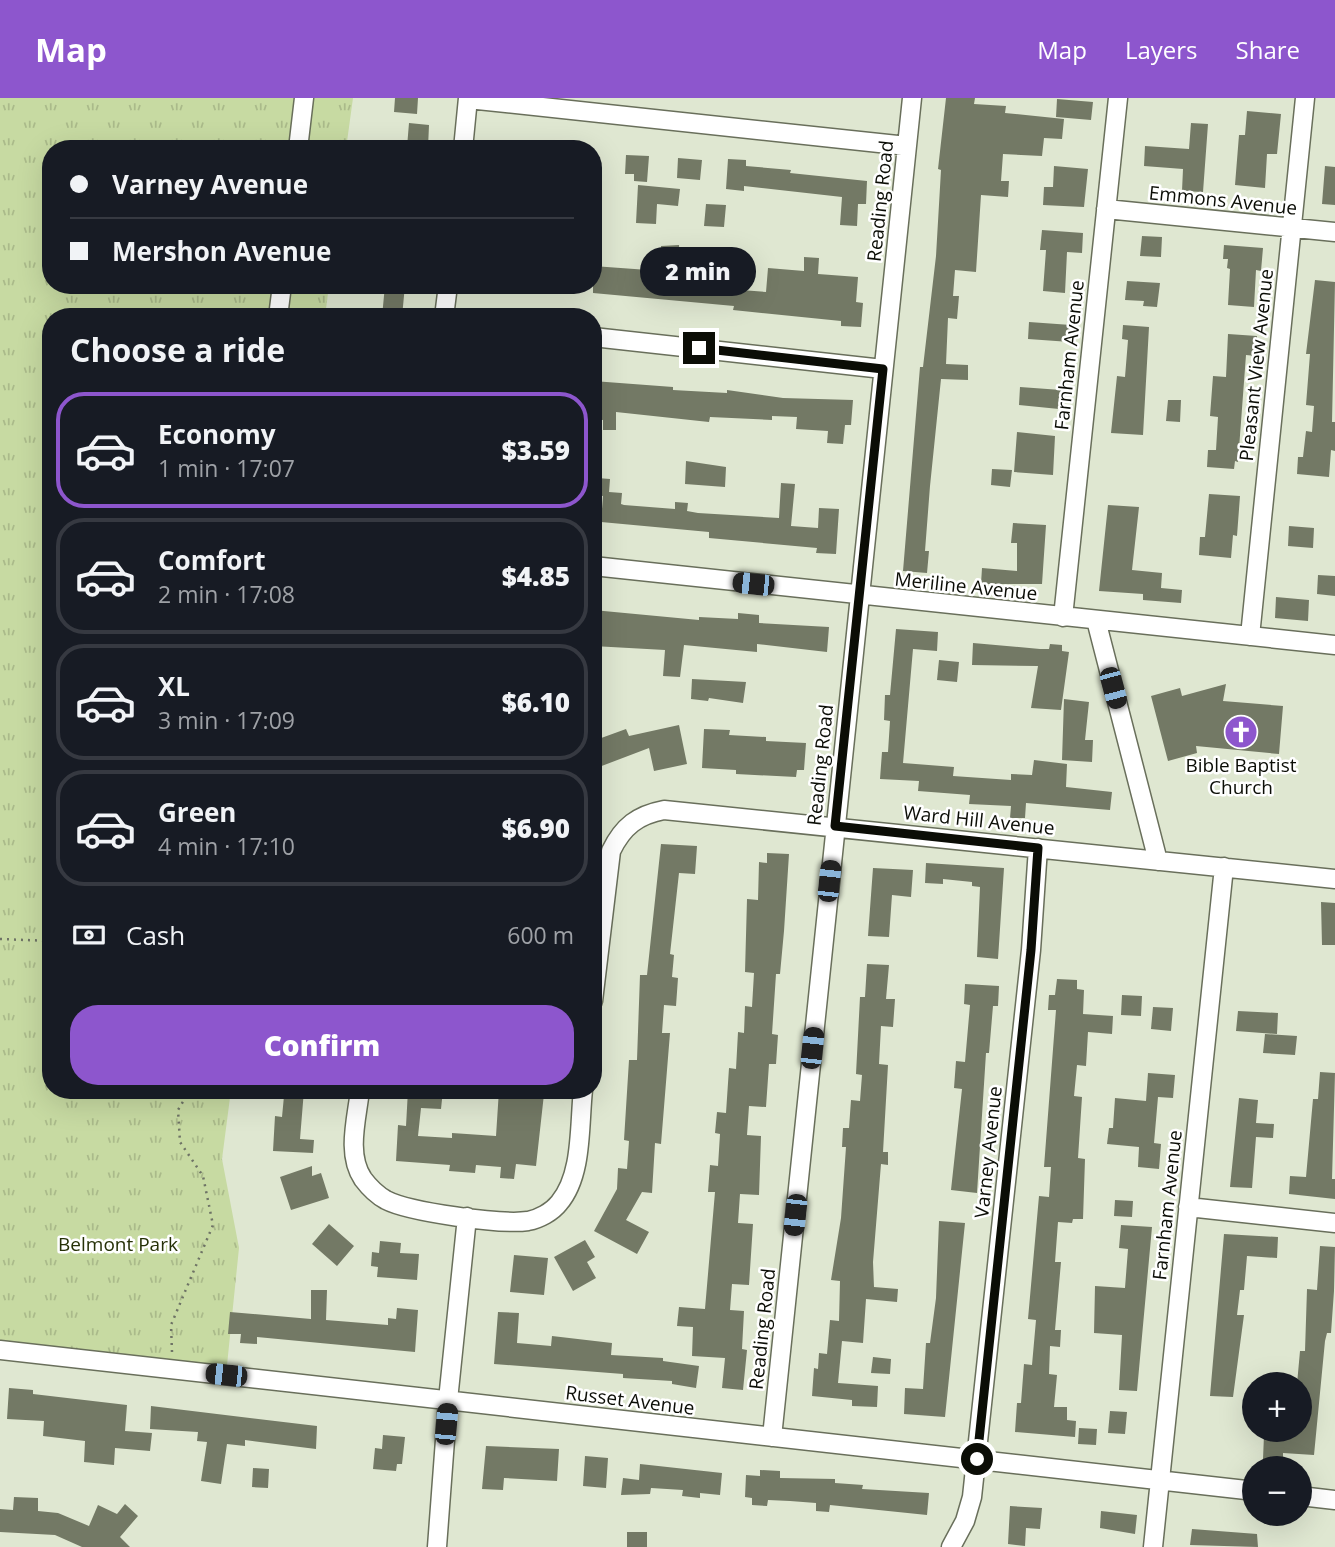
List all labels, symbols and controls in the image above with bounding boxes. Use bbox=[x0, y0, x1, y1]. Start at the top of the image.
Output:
text: Map bbox=[35, 27, 107, 72]
text: Map bbox=[1037, 33, 1087, 66]
text: Layers bbox=[1125, 33, 1198, 66]
text: Share bbox=[1236, 33, 1300, 66]
street label: Reading Road bbox=[861, 139, 899, 263]
text: Varney Avenue bbox=[112, 166, 308, 202]
street label: Emmons Avenue bbox=[1148, 179, 1298, 221]
text: Mershon Avenue bbox=[112, 233, 331, 269]
callout: 2 min bbox=[641, 246, 757, 296]
text: 2 min bbox=[665, 255, 731, 287]
street label: Pleasant View Avenue bbox=[1233, 268, 1279, 462]
street label: Farnham Avenue bbox=[1048, 279, 1090, 431]
text: Choose a ride bbox=[70, 328, 285, 371]
route end bbox=[683, 332, 715, 364]
text: Economy bbox=[158, 416, 276, 452]
icon: car bbox=[74, 419, 137, 482]
text: $3.59 bbox=[502, 432, 570, 468]
text: 1 min · 17:07 bbox=[158, 452, 295, 484]
text: Comfort bbox=[158, 542, 265, 578]
icon: car bbox=[74, 545, 137, 608]
text: $4.85 bbox=[502, 558, 570, 594]
street label: Meriline Avenue bbox=[893, 566, 1039, 606]
car bbox=[732, 571, 775, 597]
text: 2 min · 17:08 bbox=[158, 578, 295, 610]
car bbox=[1098, 665, 1129, 711]
text: XL bbox=[158, 668, 190, 704]
icon: car bbox=[74, 671, 137, 734]
text: $6.10 bbox=[502, 684, 570, 720]
street label: Reading Road bbox=[801, 703, 839, 827]
text: 3 min · 17:09 bbox=[158, 704, 295, 736]
church icon: Bible Baptist Church bbox=[1222, 713, 1260, 751]
place label: Bible Baptist Church bbox=[1186, 752, 1297, 800]
text: Green bbox=[158, 794, 236, 830]
icon: car bbox=[74, 797, 137, 860]
street label: Ward Hill Avenue bbox=[902, 799, 1056, 841]
text: $6.90 bbox=[502, 810, 570, 846]
text: 4 min · 17:10 bbox=[158, 830, 295, 862]
car bbox=[817, 859, 842, 903]
icon: cash bbox=[70, 916, 108, 954]
text: Cash bbox=[126, 917, 185, 953]
text: 600 m bbox=[507, 919, 574, 951]
button: Confirm bbox=[70, 1005, 574, 1085]
car bbox=[800, 1026, 825, 1070]
street label: Varney Avenue bbox=[968, 1085, 1008, 1219]
street label: Farnham Avenue bbox=[1146, 1129, 1188, 1281]
car bbox=[783, 1193, 808, 1237]
park label: Belmont Park bbox=[58, 1231, 178, 1257]
street label: Reading Road bbox=[743, 1267, 781, 1391]
car bbox=[205, 1362, 248, 1388]
map controls bbox=[1242, 1372, 1312, 1526]
button: + bbox=[1242, 1372, 1312, 1442]
street label: Russet Avenue bbox=[564, 1379, 696, 1421]
car bbox=[434, 1402, 459, 1446]
route start bbox=[961, 1443, 993, 1475]
button: − bbox=[1242, 1456, 1312, 1526]

